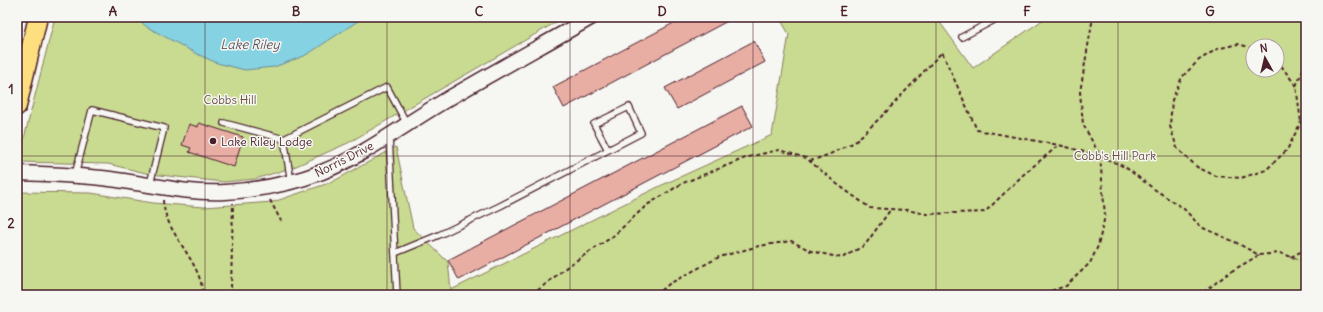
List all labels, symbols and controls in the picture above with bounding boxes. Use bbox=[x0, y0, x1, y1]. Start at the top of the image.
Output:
text: A bbox=[109, 3, 118, 20]
text: B bbox=[292, 3, 301, 20]
text: C bbox=[475, 3, 484, 20]
text: D bbox=[657, 3, 667, 20]
text: E bbox=[840, 3, 848, 20]
text: F bbox=[1023, 3, 1031, 20]
text: G bbox=[1205, 3, 1215, 20]
water label: Lake Riley bbox=[220, 36, 281, 53]
north arrow bbox=[1245, 38, 1285, 78]
text: N bbox=[1259, 41, 1268, 56]
text: 1 bbox=[8, 81, 14, 98]
park label: Cobbs Hill bbox=[204, 92, 256, 107]
place label: Lake Riley Lodge bbox=[221, 134, 312, 149]
marker: Lake Riley Lodge bbox=[208, 136, 218, 146]
street label: Norris Drive bbox=[312, 138, 376, 180]
park label: Cobb's Hill Park bbox=[1074, 148, 1156, 163]
text: 2 bbox=[7, 215, 15, 232]

